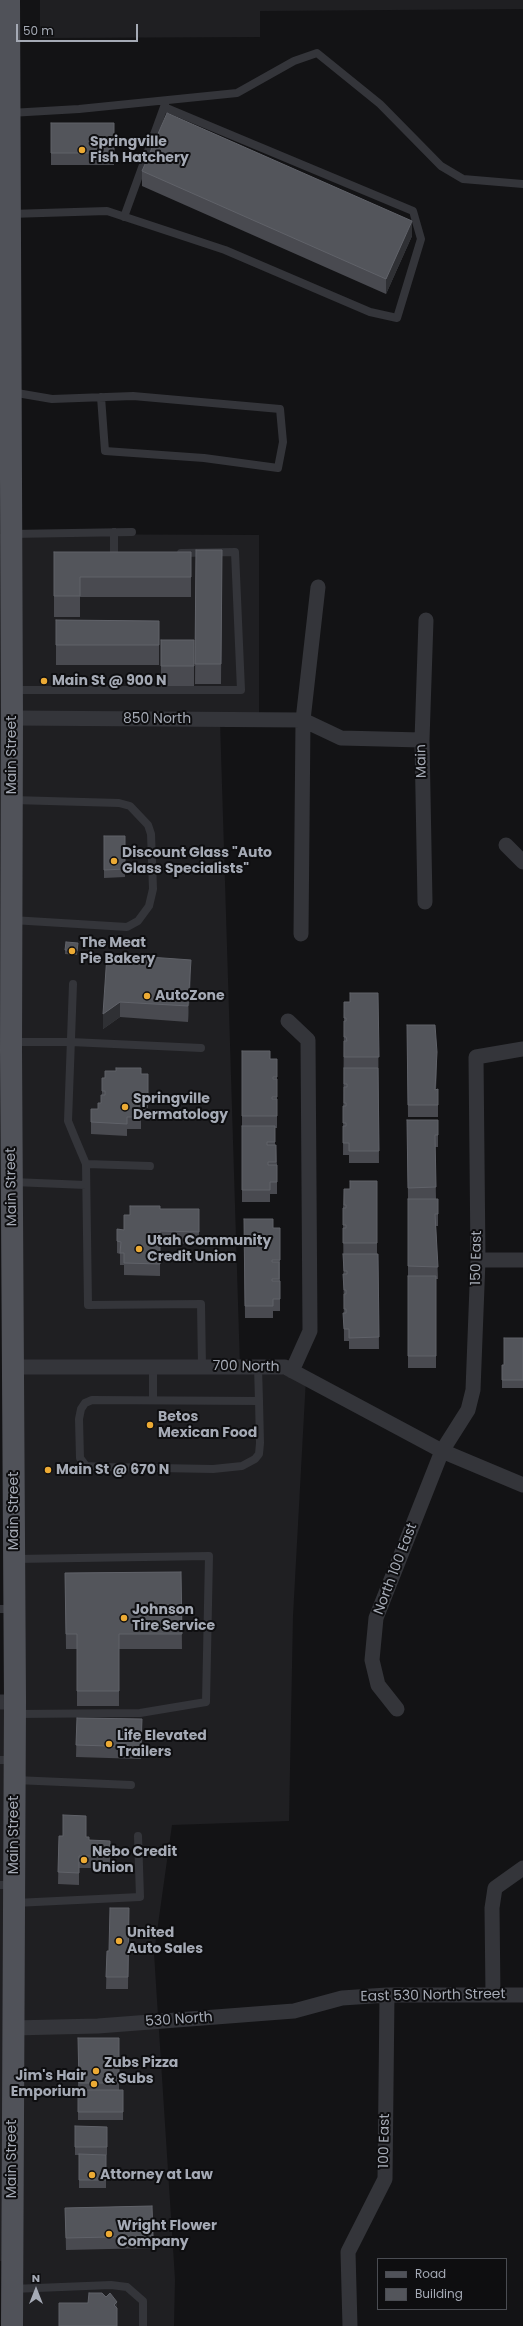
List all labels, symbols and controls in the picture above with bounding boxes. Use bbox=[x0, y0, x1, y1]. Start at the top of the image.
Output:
scale bar bbox=[18, 16, 140, 42]
text: 50 m bbox=[23, 22, 54, 39]
place label: Springville Fish Hatchery bbox=[90, 134, 189, 166]
marker: Springville Fish Hatchery bbox=[77, 145, 87, 155]
place label: Main St @ 900 N bbox=[52, 673, 167, 689]
marker: Main St @ 900 N bbox=[39, 676, 49, 686]
street label: 850 North bbox=[123, 711, 191, 727]
street label: Main Street bbox=[4, 716, 20, 794]
street label: Main bbox=[413, 744, 431, 778]
place label: Discount Glass "Auto Glass Specialists" bbox=[122, 845, 272, 878]
marker: Discount Glass "Auto Glass Specialists" bbox=[109, 856, 119, 866]
place label: The Meat Pie Bakery bbox=[80, 935, 155, 968]
marker: The Meat Pie Bakery bbox=[67, 946, 77, 956]
place label: AutoZone bbox=[155, 988, 225, 1004]
marker: AutoZone bbox=[142, 991, 152, 1001]
place label: Springville Dermatology bbox=[133, 1091, 228, 1124]
marker: Springville Dermatology bbox=[120, 1102, 130, 1112]
street label: Main Street bbox=[3, 1148, 21, 1226]
street label: 150 East bbox=[468, 1230, 486, 1286]
place label: Utah Community Credit Union bbox=[147, 1233, 271, 1266]
marker: Utah Community Credit Union bbox=[134, 1244, 144, 1254]
street label: 700 North bbox=[212, 1358, 280, 1376]
place label: Betos Mexican Food bbox=[158, 1409, 257, 1442]
marker: Betos Mexican Food bbox=[145, 1420, 155, 1430]
place label: Main St @ 670 N bbox=[56, 1462, 169, 1478]
marker: Main St @ 670 N bbox=[43, 1465, 53, 1475]
street label: Main Street bbox=[6, 1472, 22, 1550]
street label: North 100 East bbox=[371, 1521, 421, 1617]
place label: Johnson Tire Service bbox=[132, 1602, 215, 1634]
marker: Johnson Tire Service bbox=[119, 1613, 129, 1623]
place label: Life Elevated Trailers bbox=[117, 1728, 207, 1760]
marker: Life Elevated Trailers bbox=[104, 1739, 114, 1749]
street label: Main Street bbox=[6, 1796, 22, 1874]
place label: Nebo Credit Union bbox=[92, 1844, 177, 1876]
marker: Nebo Credit Union bbox=[79, 1855, 89, 1865]
place label: United Auto Sales bbox=[127, 1925, 203, 1958]
marker: United Auto Sales bbox=[114, 1936, 124, 1946]
street label: East 530 North Street bbox=[360, 1986, 506, 2006]
street label: 530 North bbox=[145, 2009, 213, 2031]
place label: Zubs Pizza & Subs bbox=[104, 2055, 178, 2088]
marker: Zubs Pizza & Subs bbox=[91, 2066, 101, 2076]
place label: Jim's Hair Emporium bbox=[11, 2068, 86, 2100]
marker: Jim's Hair Emporium bbox=[89, 2079, 99, 2089]
street label: 100 East bbox=[376, 2113, 394, 2169]
street label: Main Street bbox=[4, 2120, 20, 2198]
place label: Attorney at Law bbox=[100, 2167, 213, 2183]
marker: Attorney at Law bbox=[87, 2170, 97, 2180]
place label: Wright Flower Company bbox=[117, 2218, 217, 2250]
marker: Wright Flower Company bbox=[104, 2229, 114, 2239]
legend bbox=[377, 2258, 507, 2310]
text: Road bbox=[415, 2265, 446, 2282]
north arrow bbox=[16, 2270, 56, 2310]
text: N bbox=[32, 2270, 40, 2286]
text: Building bbox=[415, 2285, 463, 2302]

